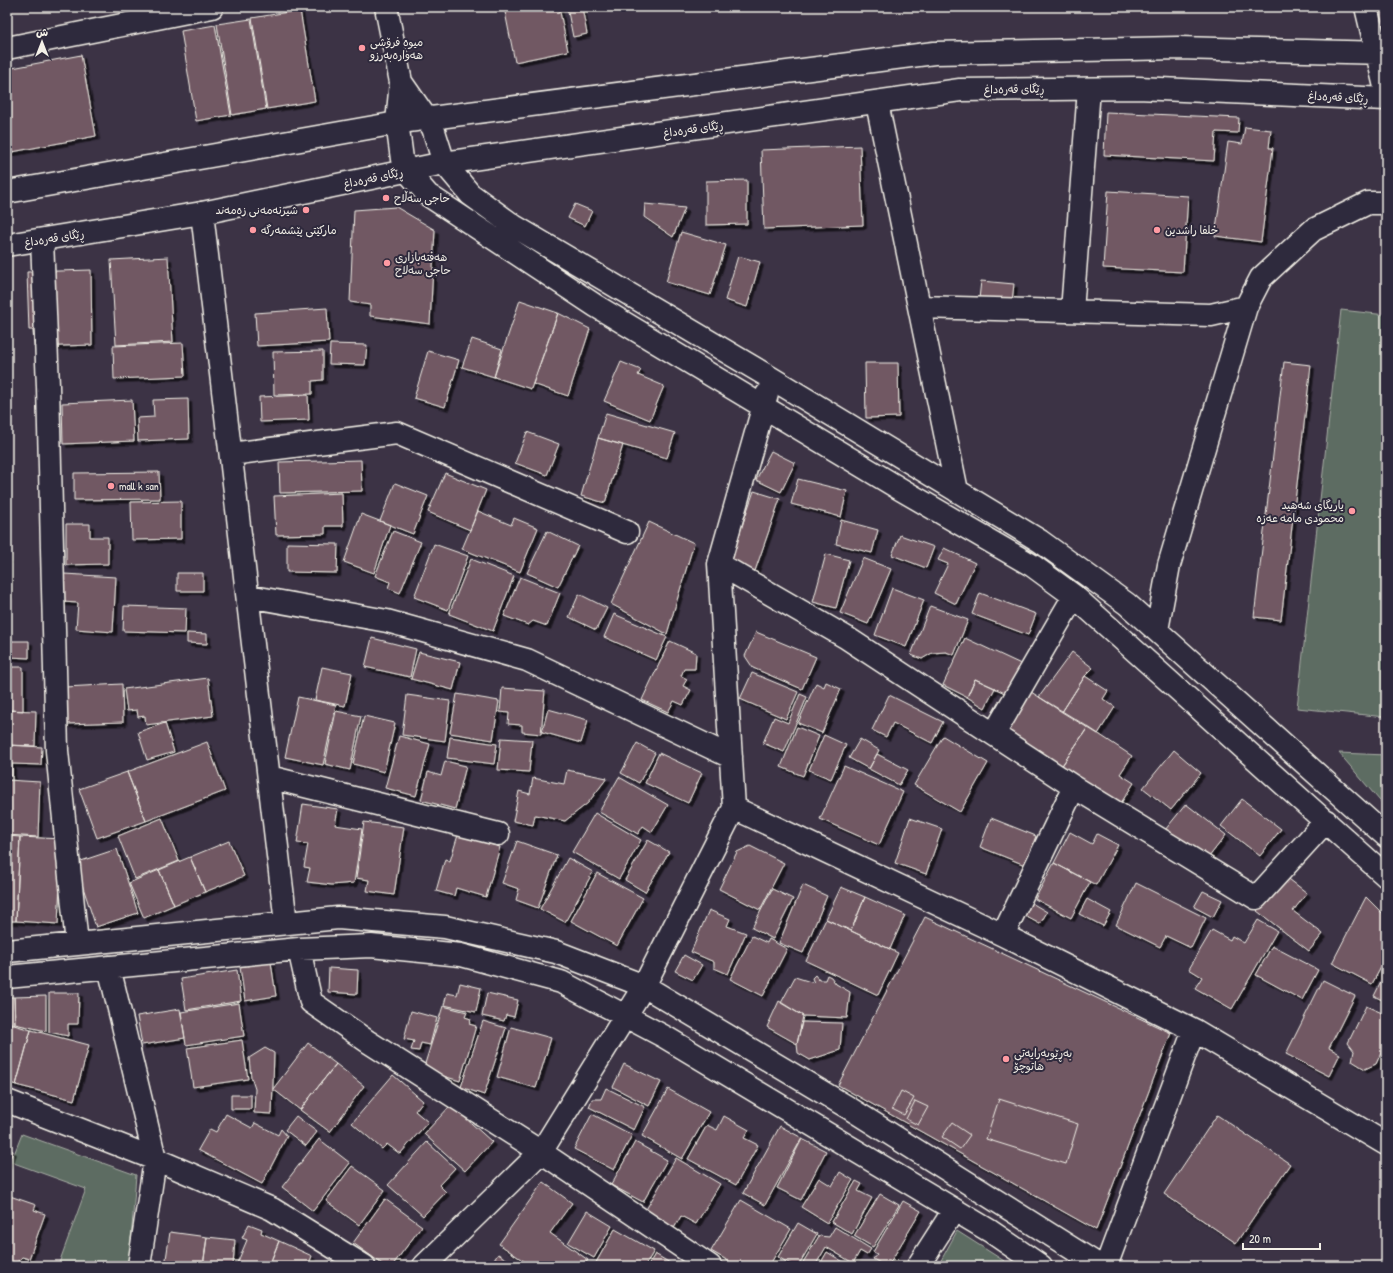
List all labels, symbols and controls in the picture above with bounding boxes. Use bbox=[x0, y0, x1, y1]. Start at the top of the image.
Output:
north arrow bbox=[22, 22, 62, 62]
text: ش bbox=[36, 25, 48, 39]
place label: میوە فرۆشی هەوارەبەرزو bbox=[369, 35, 423, 63]
marker: میوە فرۆشی هەوارەبەرزو bbox=[357, 43, 367, 53]
street label: ڕێگای قەرەداغ bbox=[984, 81, 1045, 99]
street label: ڕێگای قەرەداغ bbox=[1307, 88, 1369, 108]
street label: ڕێگای قەرەداغ bbox=[662, 118, 724, 142]
street label: ڕێگای قەرەداغ bbox=[342, 165, 405, 193]
place label: حاجی سەڵاح bbox=[394, 190, 450, 206]
marker: حاجی سەڵاح bbox=[381, 193, 391, 203]
place label: شیرنەمەنی زەمەند bbox=[216, 203, 298, 218]
marker: شیرنەمەنی زەمەند bbox=[301, 205, 311, 215]
place label: مارکێتی پێشمەرگە bbox=[261, 223, 337, 238]
place label: خلفا راشدين bbox=[1165, 223, 1218, 237]
marker: مارکێتی پێشمەرگە bbox=[248, 225, 258, 235]
marker: خلفا راشدين bbox=[1152, 225, 1162, 235]
street label: ڕێگای قەرەداغ bbox=[23, 226, 85, 252]
place label: هەفتەبازاری حاجی سەلاح bbox=[395, 250, 451, 278]
marker: هەفتەبازاری حاجی سەلاح bbox=[382, 258, 392, 268]
place label: mall k san bbox=[119, 479, 159, 493]
marker: mall k san bbox=[106, 481, 116, 491]
place label: یاریگاى شه‌هید محمودى مامه‌ عه‌زه bbox=[1256, 498, 1344, 526]
marker: یاریگاى شه‌هید محمودى مامه‌ عه‌زه bbox=[1347, 506, 1357, 516]
place label: بەڕێوبەرایەتی هاتوچۆ bbox=[1013, 1046, 1072, 1074]
marker: بەڕێوبەرایەتی هاتوچۆ bbox=[1001, 1054, 1011, 1064]
scale bar bbox=[1243, 1225, 1320, 1251]
text: 20 m bbox=[1249, 1230, 1271, 1247]

